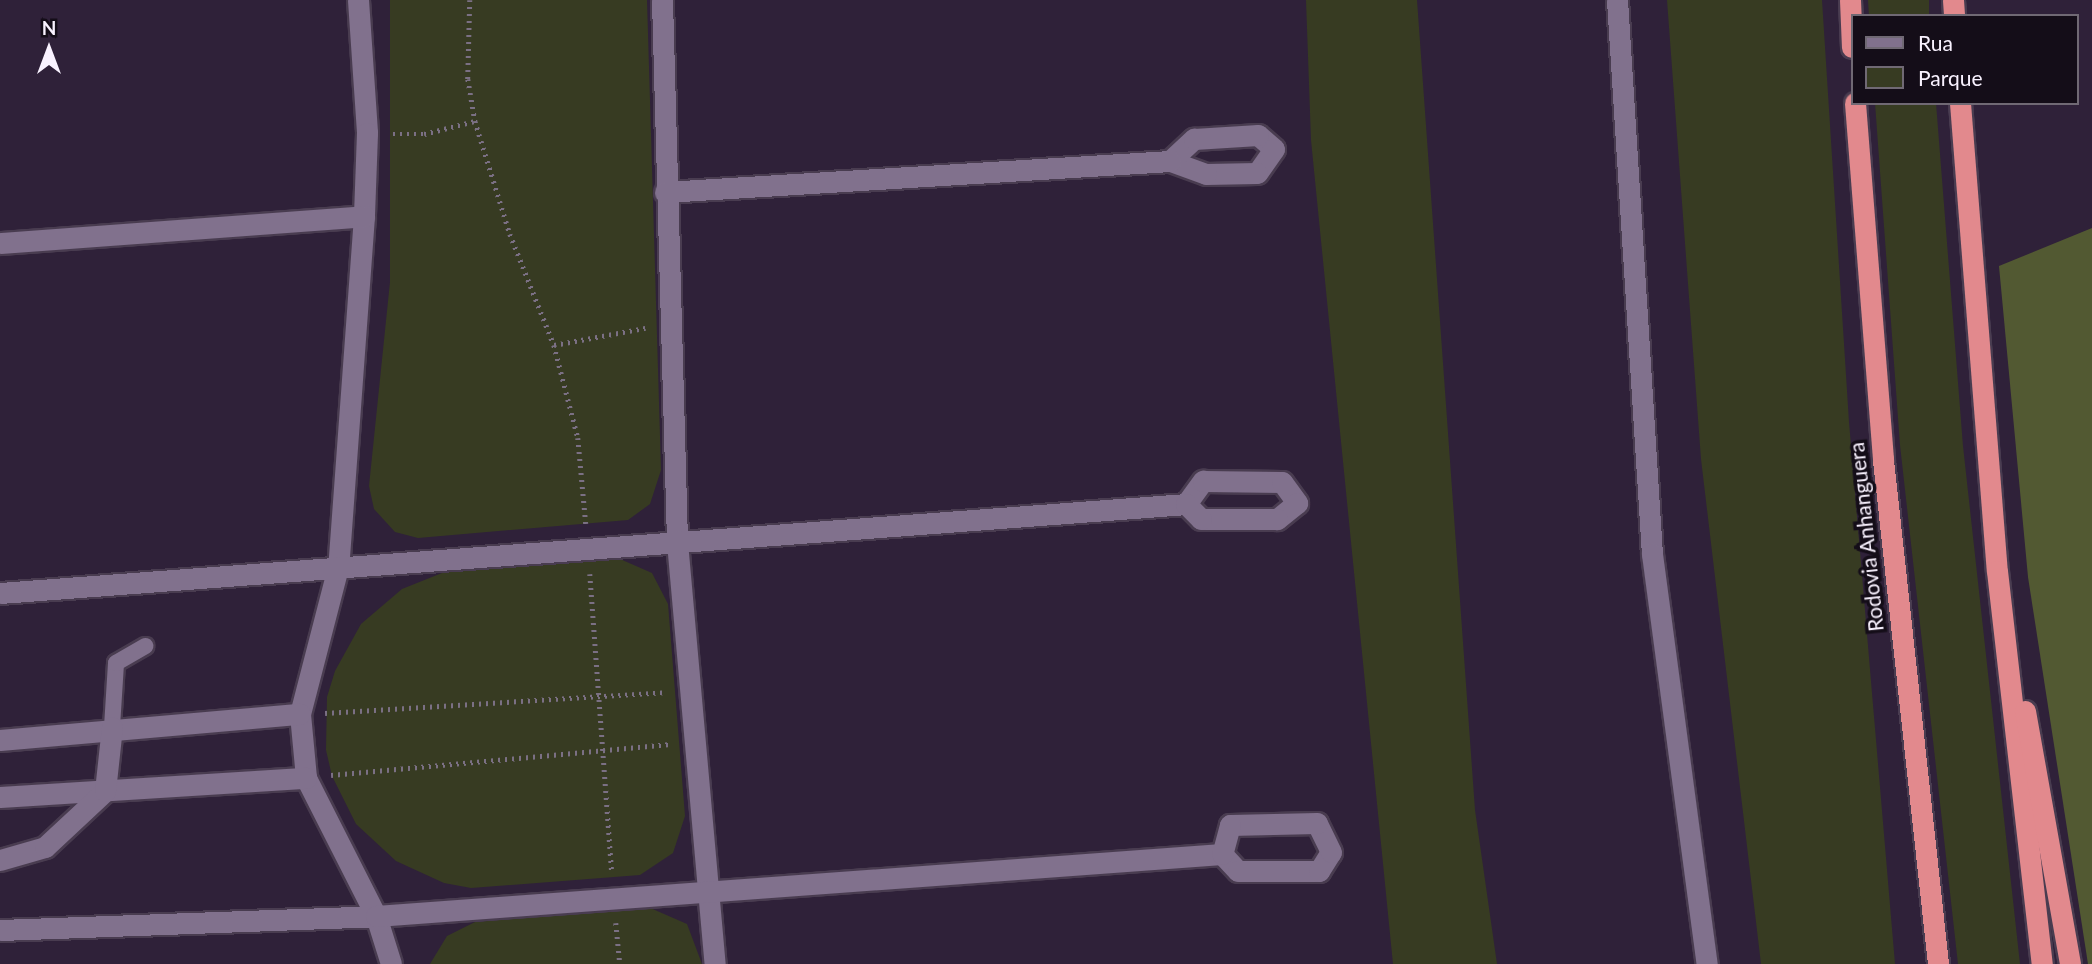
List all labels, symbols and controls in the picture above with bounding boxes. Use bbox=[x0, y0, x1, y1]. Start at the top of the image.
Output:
north arrow bbox=[14, 14, 84, 84]
legend bbox=[1850, 14, 2078, 105]
text: N bbox=[42, 16, 56, 39]
text: Rua bbox=[1918, 30, 1953, 55]
text: Parque bbox=[1918, 65, 1983, 90]
street label: Rodovia Anhanguera bbox=[1843, 441, 1889, 633]

